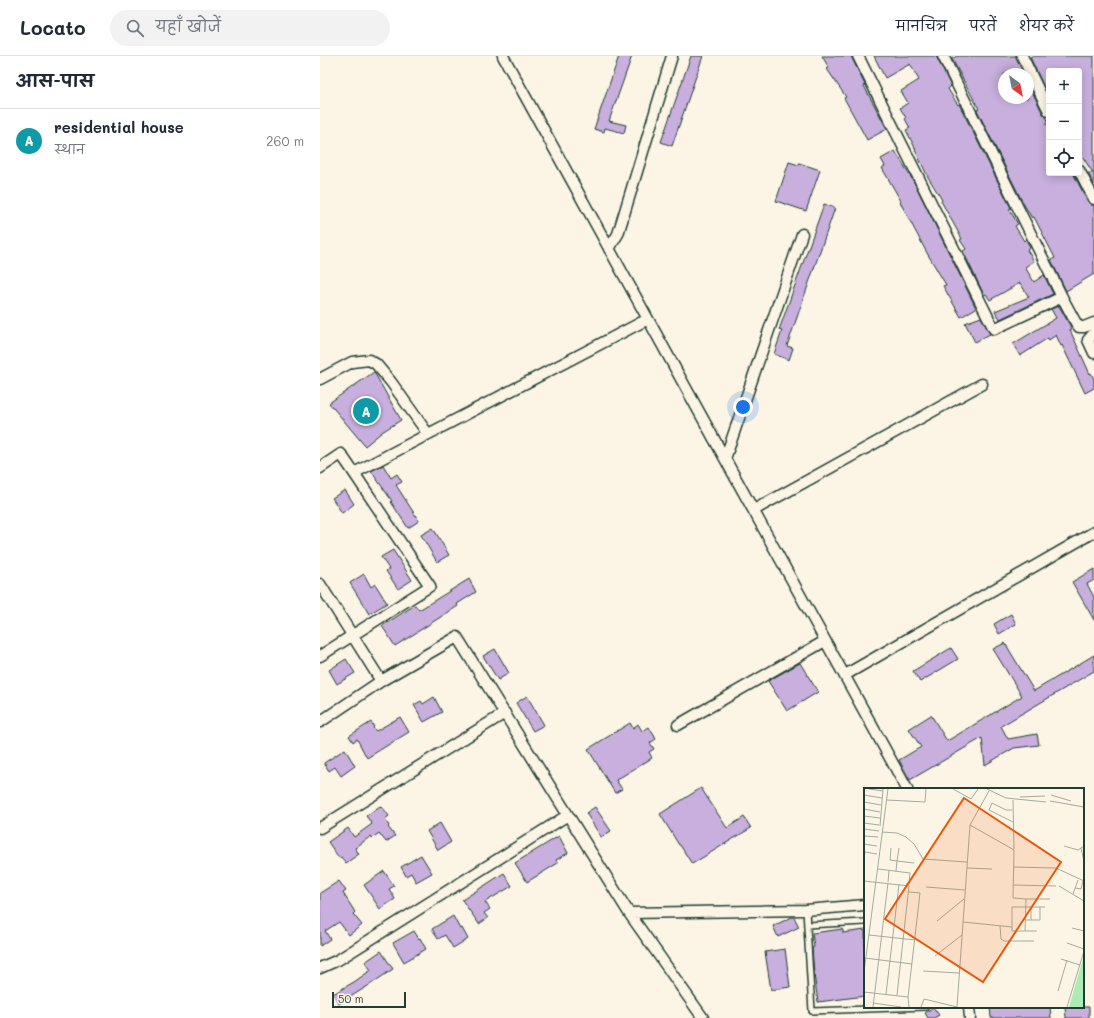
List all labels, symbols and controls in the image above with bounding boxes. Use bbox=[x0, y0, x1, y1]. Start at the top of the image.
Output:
search box bbox=[110, 10, 390, 46]
text: Locato bbox=[20, 15, 86, 40]
text: यहाँ खोजें bbox=[156, 16, 221, 36]
text: मानचित्र bbox=[896, 16, 947, 35]
text: परतें bbox=[969, 16, 997, 35]
text: शेयर करें bbox=[1019, 16, 1074, 35]
icon: search bbox=[124, 17, 146, 39]
north arrow bbox=[998, 68, 1034, 104]
map controls bbox=[1046, 68, 1082, 176]
button: + bbox=[1046, 68, 1082, 104]
text: आस-पास bbox=[16, 69, 94, 91]
button: − bbox=[1046, 104, 1082, 140]
text: residential house bbox=[54, 117, 184, 137]
text: A bbox=[24, 132, 34, 149]
text: 260 m bbox=[266, 132, 304, 149]
text: स्थान bbox=[54, 140, 85, 157]
button: locate bbox=[1046, 140, 1082, 176]
pin: A bbox=[353, 396, 379, 426]
your location bbox=[733, 397, 753, 417]
inset map bbox=[864, 788, 1084, 1008]
scale bar bbox=[332, 990, 406, 1009]
text: 50 m bbox=[338, 991, 364, 1006]

